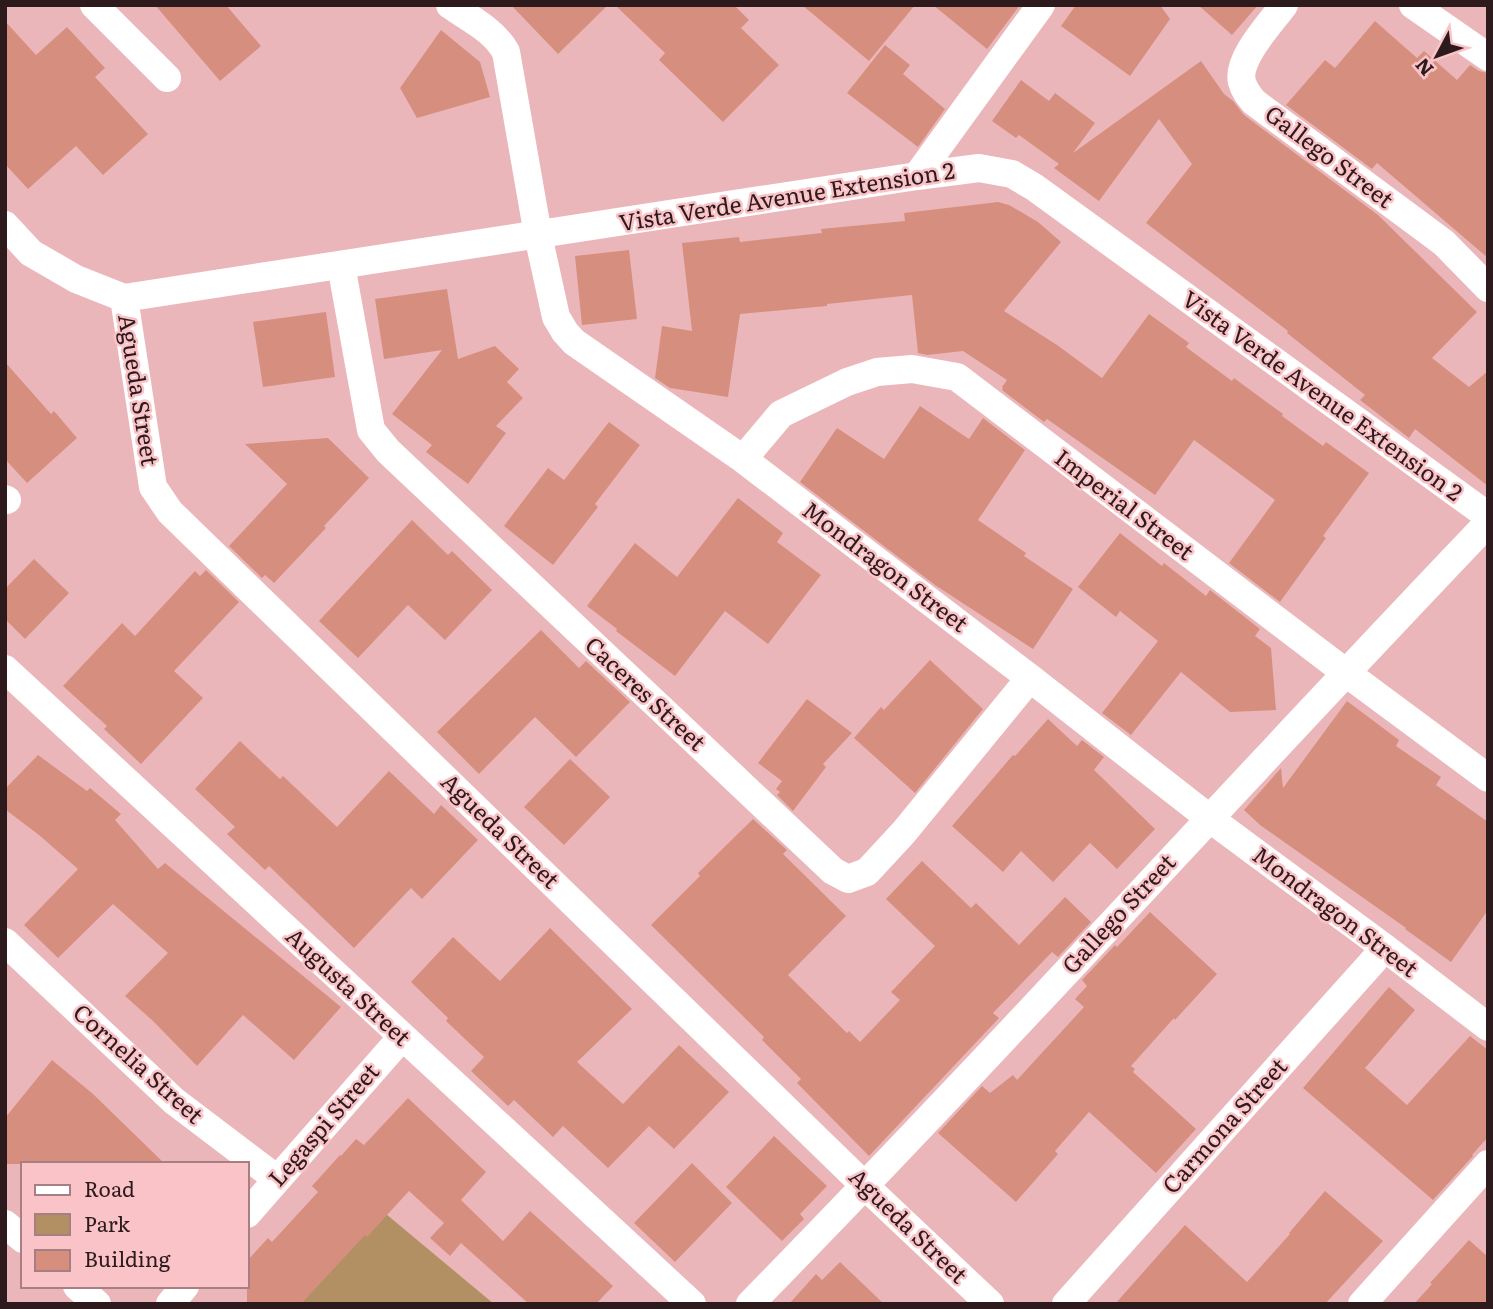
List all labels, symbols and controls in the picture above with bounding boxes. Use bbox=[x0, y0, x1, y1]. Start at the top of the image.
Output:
north arrow bbox=[1402, 21, 1472, 91]
text: N bbox=[1408, 53, 1439, 83]
street label: Gallego Street bbox=[1259, 96, 1402, 215]
street label: Vista Verde Avenue Extension 2 bbox=[616, 152, 957, 238]
street label: Vista Verde Avenue Extension 2 bbox=[1176, 281, 1470, 508]
street label: Agueda Street bbox=[111, 311, 169, 469]
street label: Imperial Street bbox=[1049, 440, 1202, 567]
street label: Mondragon Street bbox=[796, 492, 977, 639]
street label: Caceres Street bbox=[578, 628, 715, 758]
street label: Agueda Street bbox=[435, 764, 569, 895]
street label: Mondragon Street bbox=[1246, 837, 1427, 984]
street label: Gallego Street bbox=[1053, 845, 1183, 980]
street label: Augusta Street bbox=[279, 919, 420, 1053]
street label: Cornelia Street bbox=[67, 995, 213, 1131]
street label: Carmona Street bbox=[1153, 1049, 1294, 1200]
street label: Legaspi Street bbox=[259, 1054, 386, 1193]
street label: Agueda Street bbox=[843, 1159, 977, 1290]
legend bbox=[21, 1162, 248, 1288]
text: Road bbox=[84, 1172, 135, 1203]
text: Park bbox=[84, 1207, 130, 1238]
text: Building bbox=[84, 1242, 171, 1273]

